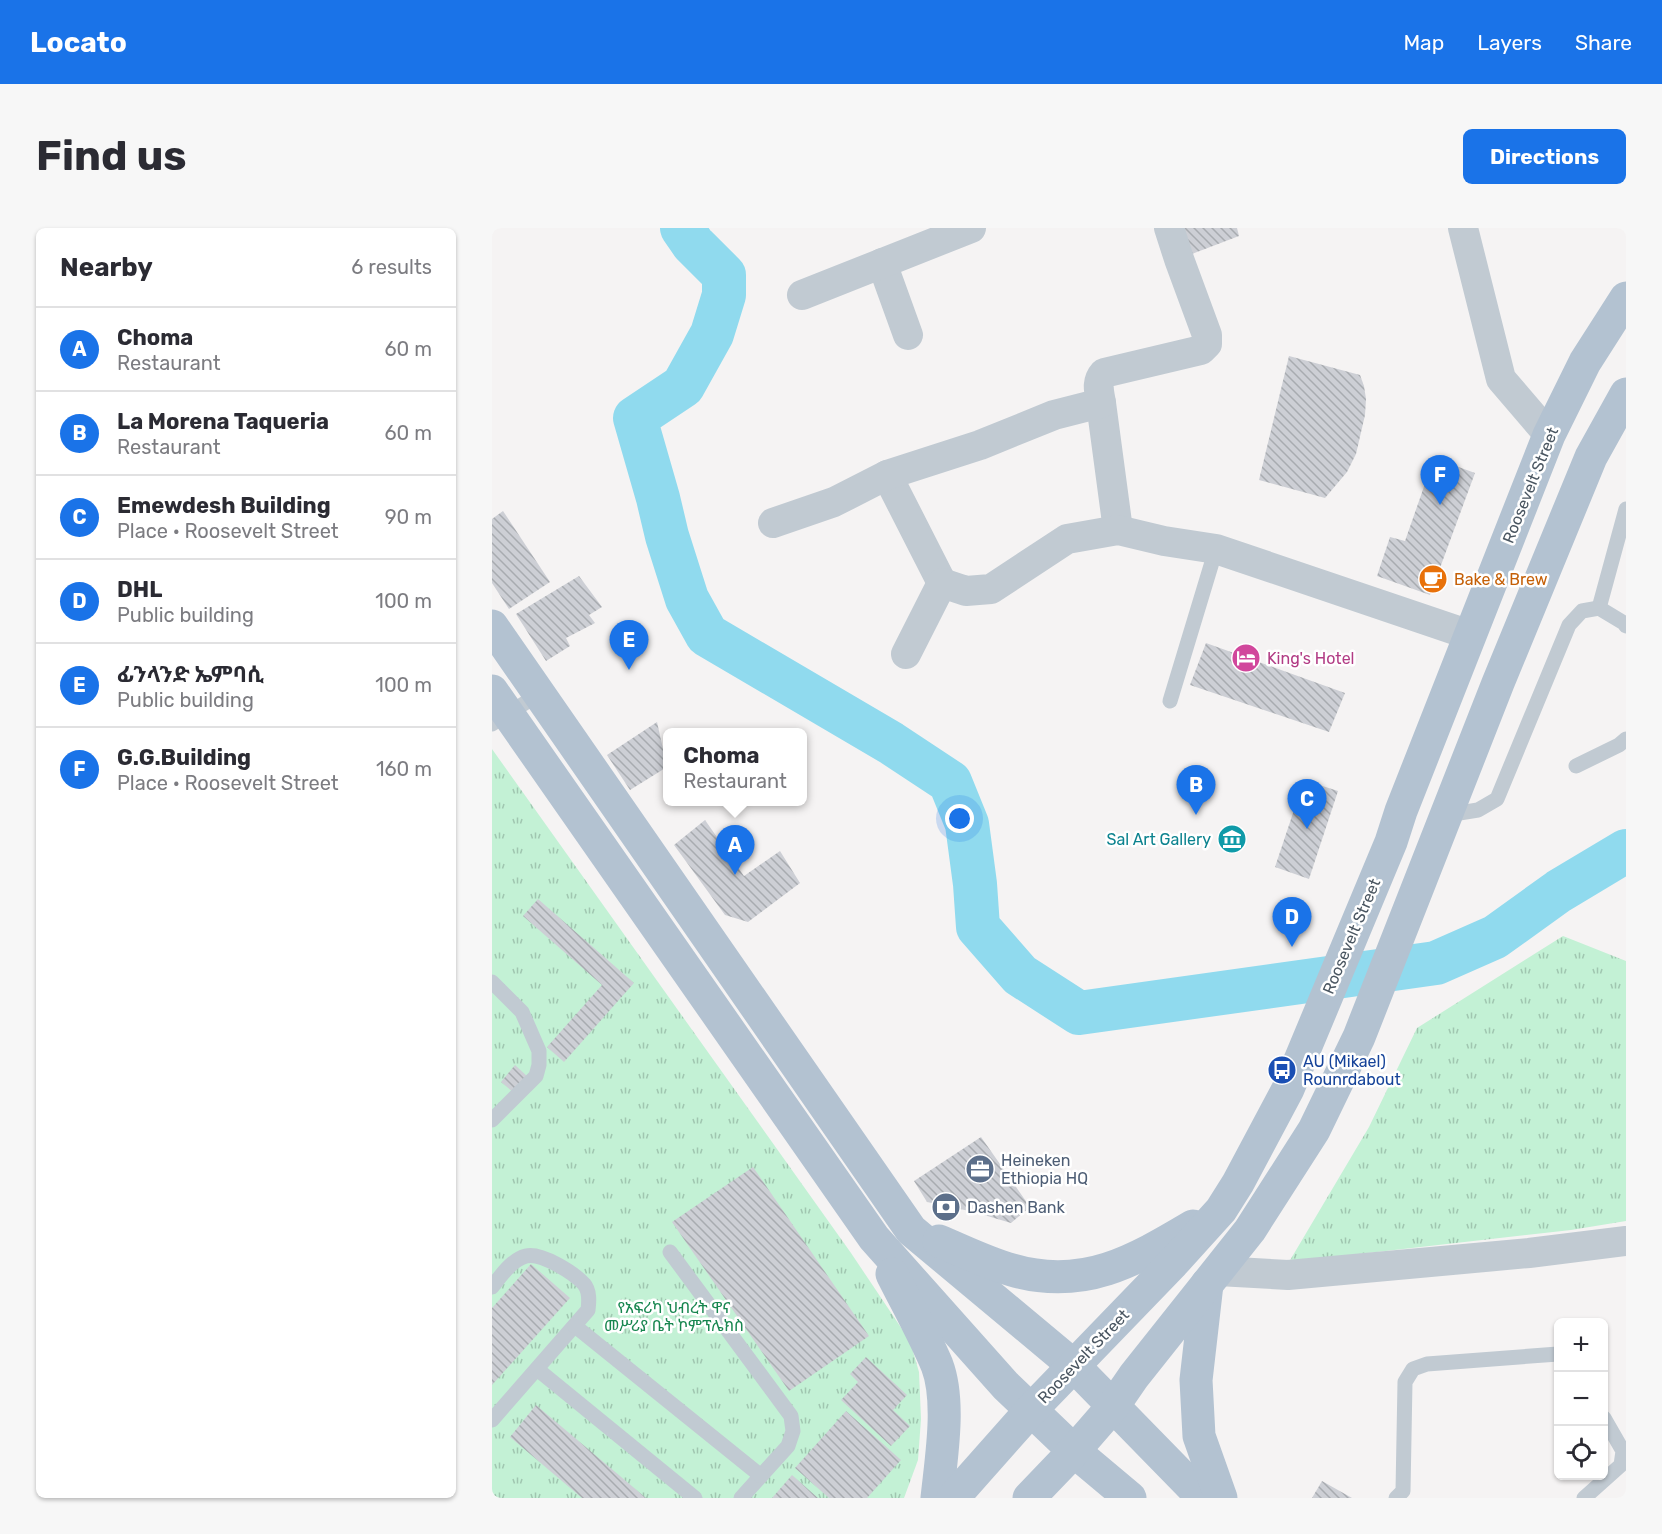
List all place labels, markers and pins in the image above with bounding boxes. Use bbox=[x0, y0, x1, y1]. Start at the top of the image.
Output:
pin: F bbox=[1420, 456, 1460, 505]
cafe icon: Bake & Brew bbox=[1417, 563, 1449, 595]
place label: Bake & Brew bbox=[1454, 570, 1548, 589]
pin: E bbox=[610, 620, 648, 670]
hotel icon: King's Hotel bbox=[1230, 642, 1262, 674]
place label: King's Hotel bbox=[1267, 649, 1354, 668]
pin: B bbox=[1176, 766, 1216, 815]
pin: C bbox=[1288, 780, 1326, 829]
museum icon: Sal Art Gallery bbox=[1216, 823, 1248, 855]
pin: A bbox=[716, 826, 754, 875]
place label: Sal Art Gallery bbox=[1106, 830, 1211, 849]
pin: D bbox=[1272, 898, 1312, 947]
place label: AU (Mikael) Rounrdabout bbox=[1303, 1052, 1401, 1089]
bus stop icon: AU (Mikael) Rounrdabout bbox=[1266, 1054, 1298, 1086]
place label: Heineken Ethiopia HQ bbox=[1001, 1151, 1088, 1188]
office icon: Heineken Ethiopia HQ bbox=[964, 1153, 996, 1185]
bank icon: Dashen Bank bbox=[930, 1191, 962, 1223]
place label: Dashen Bank bbox=[967, 1198, 1066, 1217]

